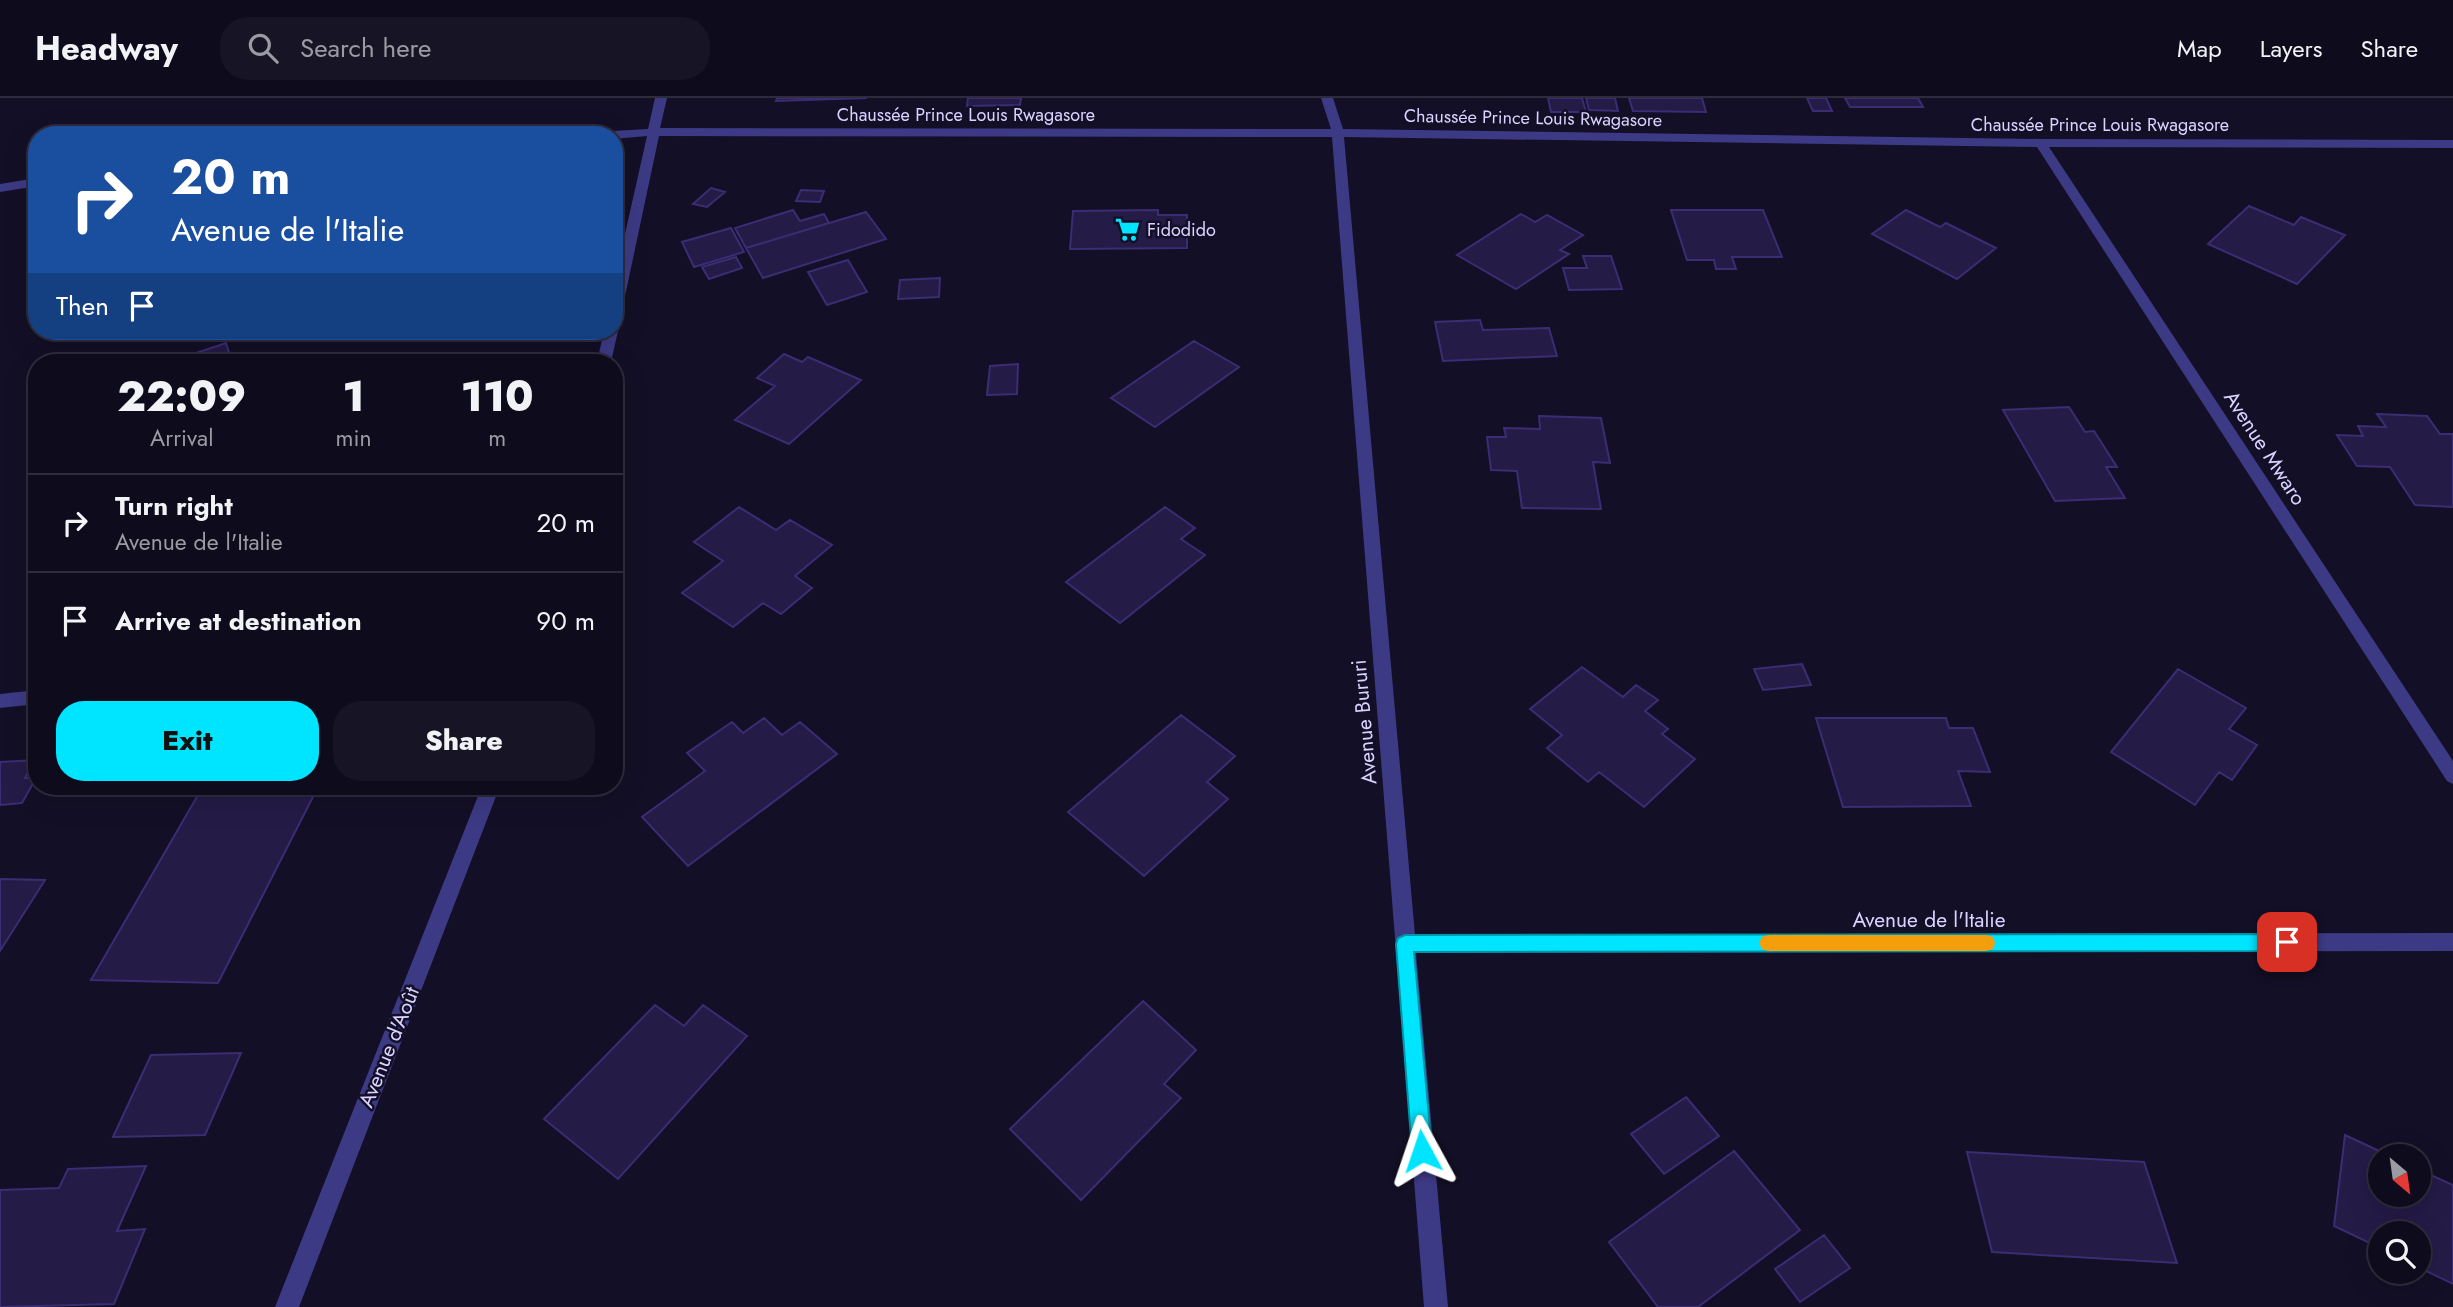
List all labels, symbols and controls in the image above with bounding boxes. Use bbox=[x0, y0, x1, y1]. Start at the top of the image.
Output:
search box bbox=[220, 17, 710, 80]
text: Headway bbox=[35, 25, 178, 72]
icon: search bbox=[244, 29, 282, 67]
text: Search here bbox=[300, 29, 431, 67]
text: Map bbox=[2177, 31, 2222, 66]
text: Layers bbox=[2260, 31, 2322, 66]
text: Share bbox=[2360, 31, 2418, 66]
street label: Chaussée Prince Louis Rwagasore bbox=[837, 102, 1095, 128]
street label: Chaussée Prince Louis Rwagasore bbox=[1404, 103, 1662, 133]
street label: Chaussée Prince Louis Rwagasore bbox=[1971, 112, 2229, 138]
text: 20 m bbox=[171, 142, 290, 212]
icon: right bbox=[56, 154, 147, 245]
text: Avenue de l'Italie bbox=[171, 207, 404, 253]
supermarket icon: Fidodido bbox=[1113, 216, 1141, 244]
place label: Fidodido bbox=[1147, 217, 1216, 243]
text: Then bbox=[56, 287, 109, 325]
icon: arrive bbox=[123, 287, 161, 325]
text: 22:09 bbox=[117, 366, 246, 427]
text: 1 bbox=[342, 366, 365, 427]
text: 110 bbox=[461, 366, 534, 427]
street label: Avenue Mwaro bbox=[2217, 385, 2313, 511]
text: Arrival bbox=[150, 421, 213, 455]
text: min bbox=[336, 421, 372, 455]
text: m bbox=[488, 421, 506, 455]
text: Turn right bbox=[115, 487, 233, 525]
icon: right bbox=[56, 504, 94, 542]
text: 20 m bbox=[537, 504, 595, 542]
text: Avenue de l'Italie bbox=[115, 525, 283, 559]
icon: arrive bbox=[56, 602, 94, 640]
text: Arrive at destination bbox=[115, 602, 362, 640]
text: 90 m bbox=[536, 602, 595, 640]
street label: Avenue Bururi bbox=[1344, 658, 1384, 786]
button: Exit bbox=[56, 701, 319, 781]
button: Share bbox=[333, 701, 595, 781]
street label: Avenue de l'Italie bbox=[1852, 905, 2006, 935]
pin bbox=[2257, 912, 2317, 972]
icon: arrive bbox=[2268, 923, 2306, 961]
street label: Avenue d'Août bbox=[351, 982, 427, 1112]
position arrow bbox=[1385, 1114, 1459, 1188]
north arrow bbox=[2368, 1144, 2431, 1208]
map controls bbox=[2368, 1144, 2431, 1284]
button: search bbox=[2368, 1221, 2431, 1284]

